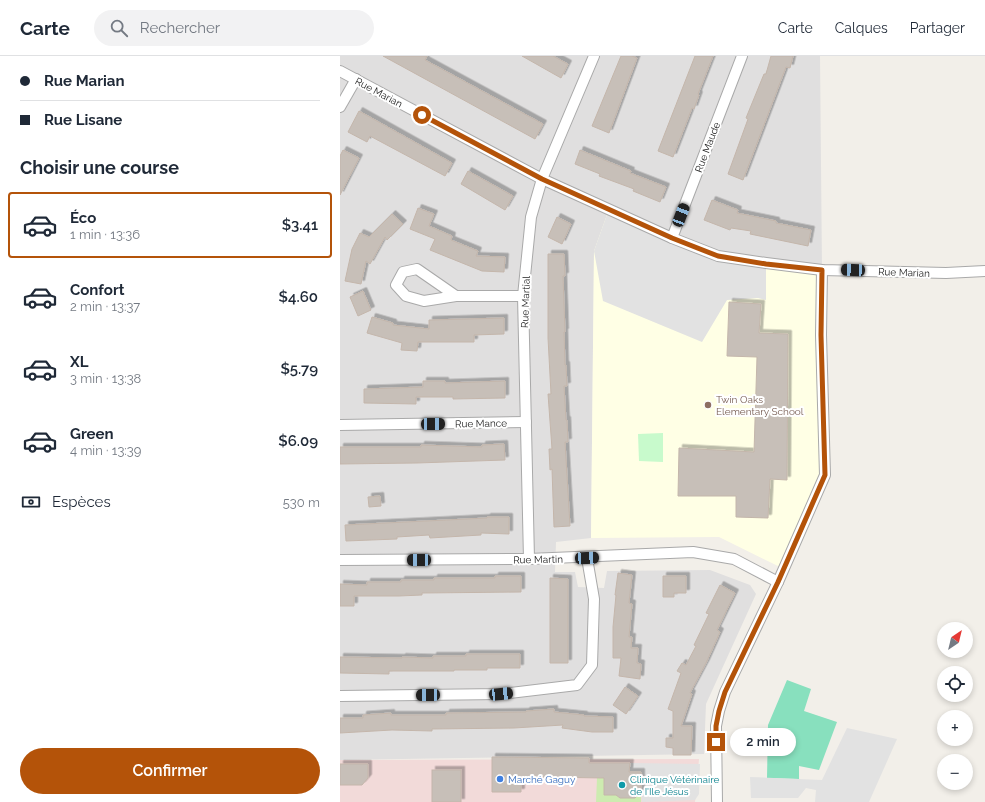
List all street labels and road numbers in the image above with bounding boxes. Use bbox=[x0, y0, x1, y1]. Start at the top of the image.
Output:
street label: Rue Marian bbox=[353, 75, 404, 110]
street label: Rue Maude bbox=[693, 120, 722, 174]
street label: Rue Marian bbox=[878, 266, 930, 279]
street label: Rue Martial bbox=[519, 275, 532, 328]
street label: Rue Mance bbox=[455, 418, 507, 429]
street label: Rue Martin bbox=[513, 554, 563, 565]

